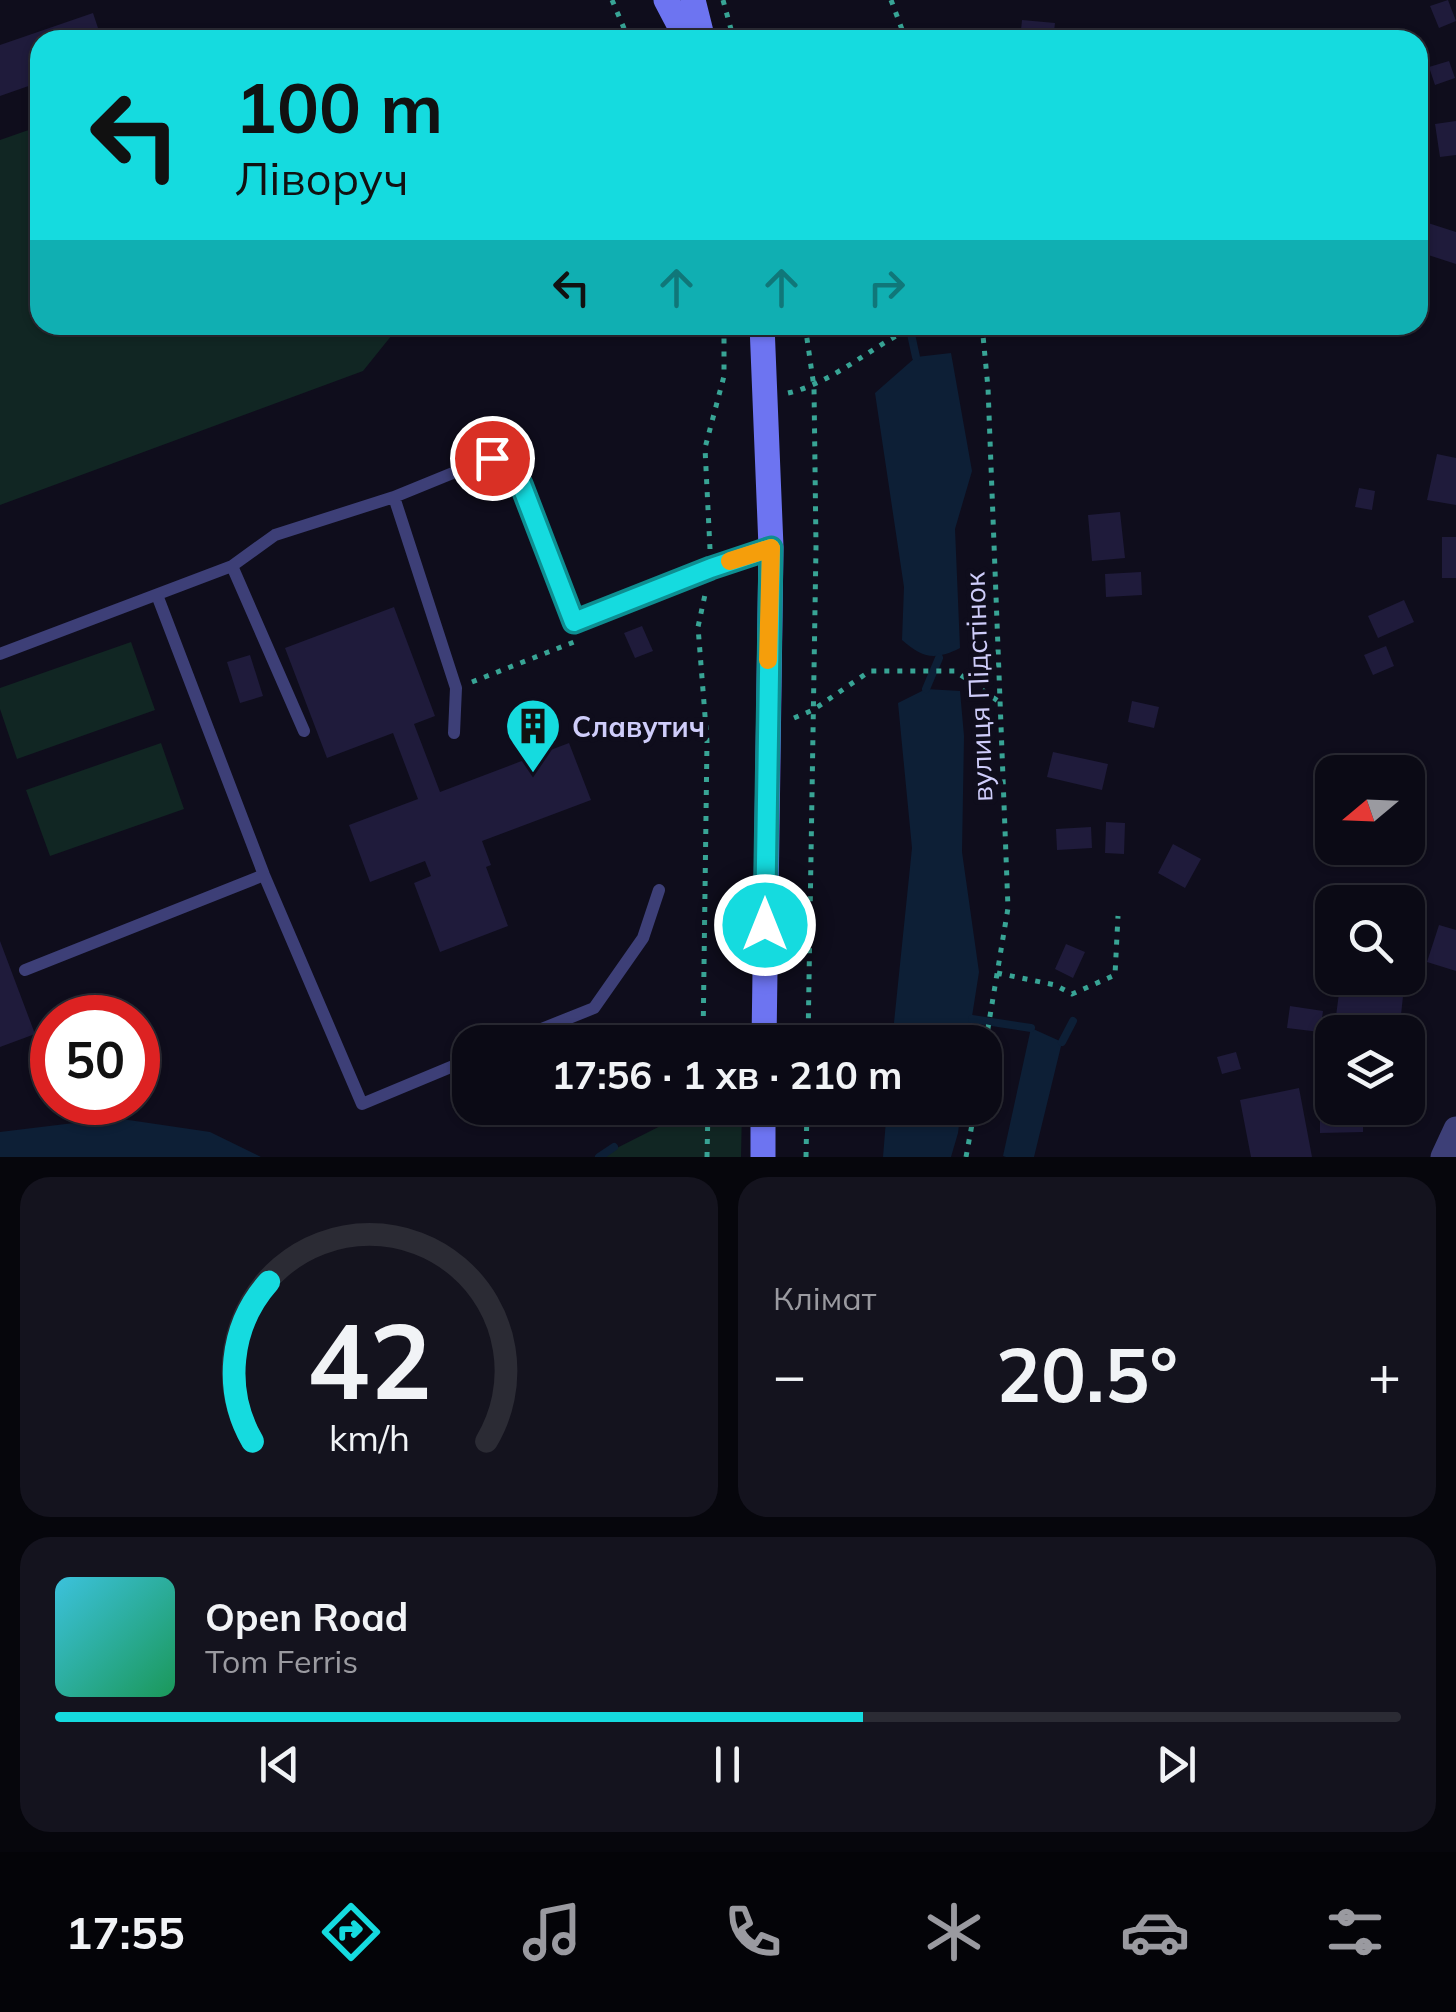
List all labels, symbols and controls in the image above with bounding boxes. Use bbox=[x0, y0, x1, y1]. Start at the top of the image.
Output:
text: 100 m bbox=[235, 63, 443, 151]
icon: left bbox=[70, 70, 200, 200]
text: Ліворуч bbox=[235, 150, 409, 206]
icon: left bbox=[544, 260, 599, 315]
icon: ahead bbox=[649, 260, 704, 315]
icon: ahead bbox=[754, 260, 809, 315]
icon: right bbox=[859, 260, 914, 315]
pin bbox=[450, 416, 535, 501]
icon: arrive bbox=[465, 431, 520, 486]
street label: вулиця Підстінок bbox=[956, 570, 1000, 803]
building icon: Славутич bbox=[503, 696, 563, 775]
place label: Славутич bbox=[572, 709, 705, 744]
north arrow bbox=[1315, 755, 1425, 865]
map controls bbox=[1315, 755, 1425, 1125]
position arrow bbox=[713, 873, 817, 977]
button: search bbox=[1315, 885, 1425, 995]
speed limit sign: 50 bbox=[30, 995, 160, 1125]
button: layers bbox=[1315, 1015, 1425, 1125]
text: 17:56 · 1 хв · 210 m bbox=[552, 1051, 902, 1099]
text: Клімат bbox=[773, 1278, 876, 1318]
text: 42 bbox=[307, 1294, 431, 1425]
text: 20.5° bbox=[996, 1327, 1178, 1421]
text: − bbox=[773, 1340, 806, 1409]
text: + bbox=[1368, 1340, 1401, 1409]
text: km/h bbox=[329, 1415, 409, 1460]
text: Open Road bbox=[205, 1593, 408, 1641]
text: Tom Ferris bbox=[205, 1641, 358, 1681]
icon: previous bbox=[252, 1737, 307, 1792]
icon: pause bbox=[700, 1737, 755, 1792]
icon: next bbox=[1149, 1737, 1204, 1792]
icon: directions bbox=[316, 1897, 386, 1967]
icon: music bbox=[517, 1897, 587, 1967]
icon: phone bbox=[718, 1897, 788, 1967]
icon: climate bbox=[919, 1897, 989, 1967]
icon: car bbox=[1120, 1897, 1190, 1967]
icon: filters bbox=[1320, 1897, 1390, 1967]
text: 17:55 bbox=[65, 1904, 185, 1960]

